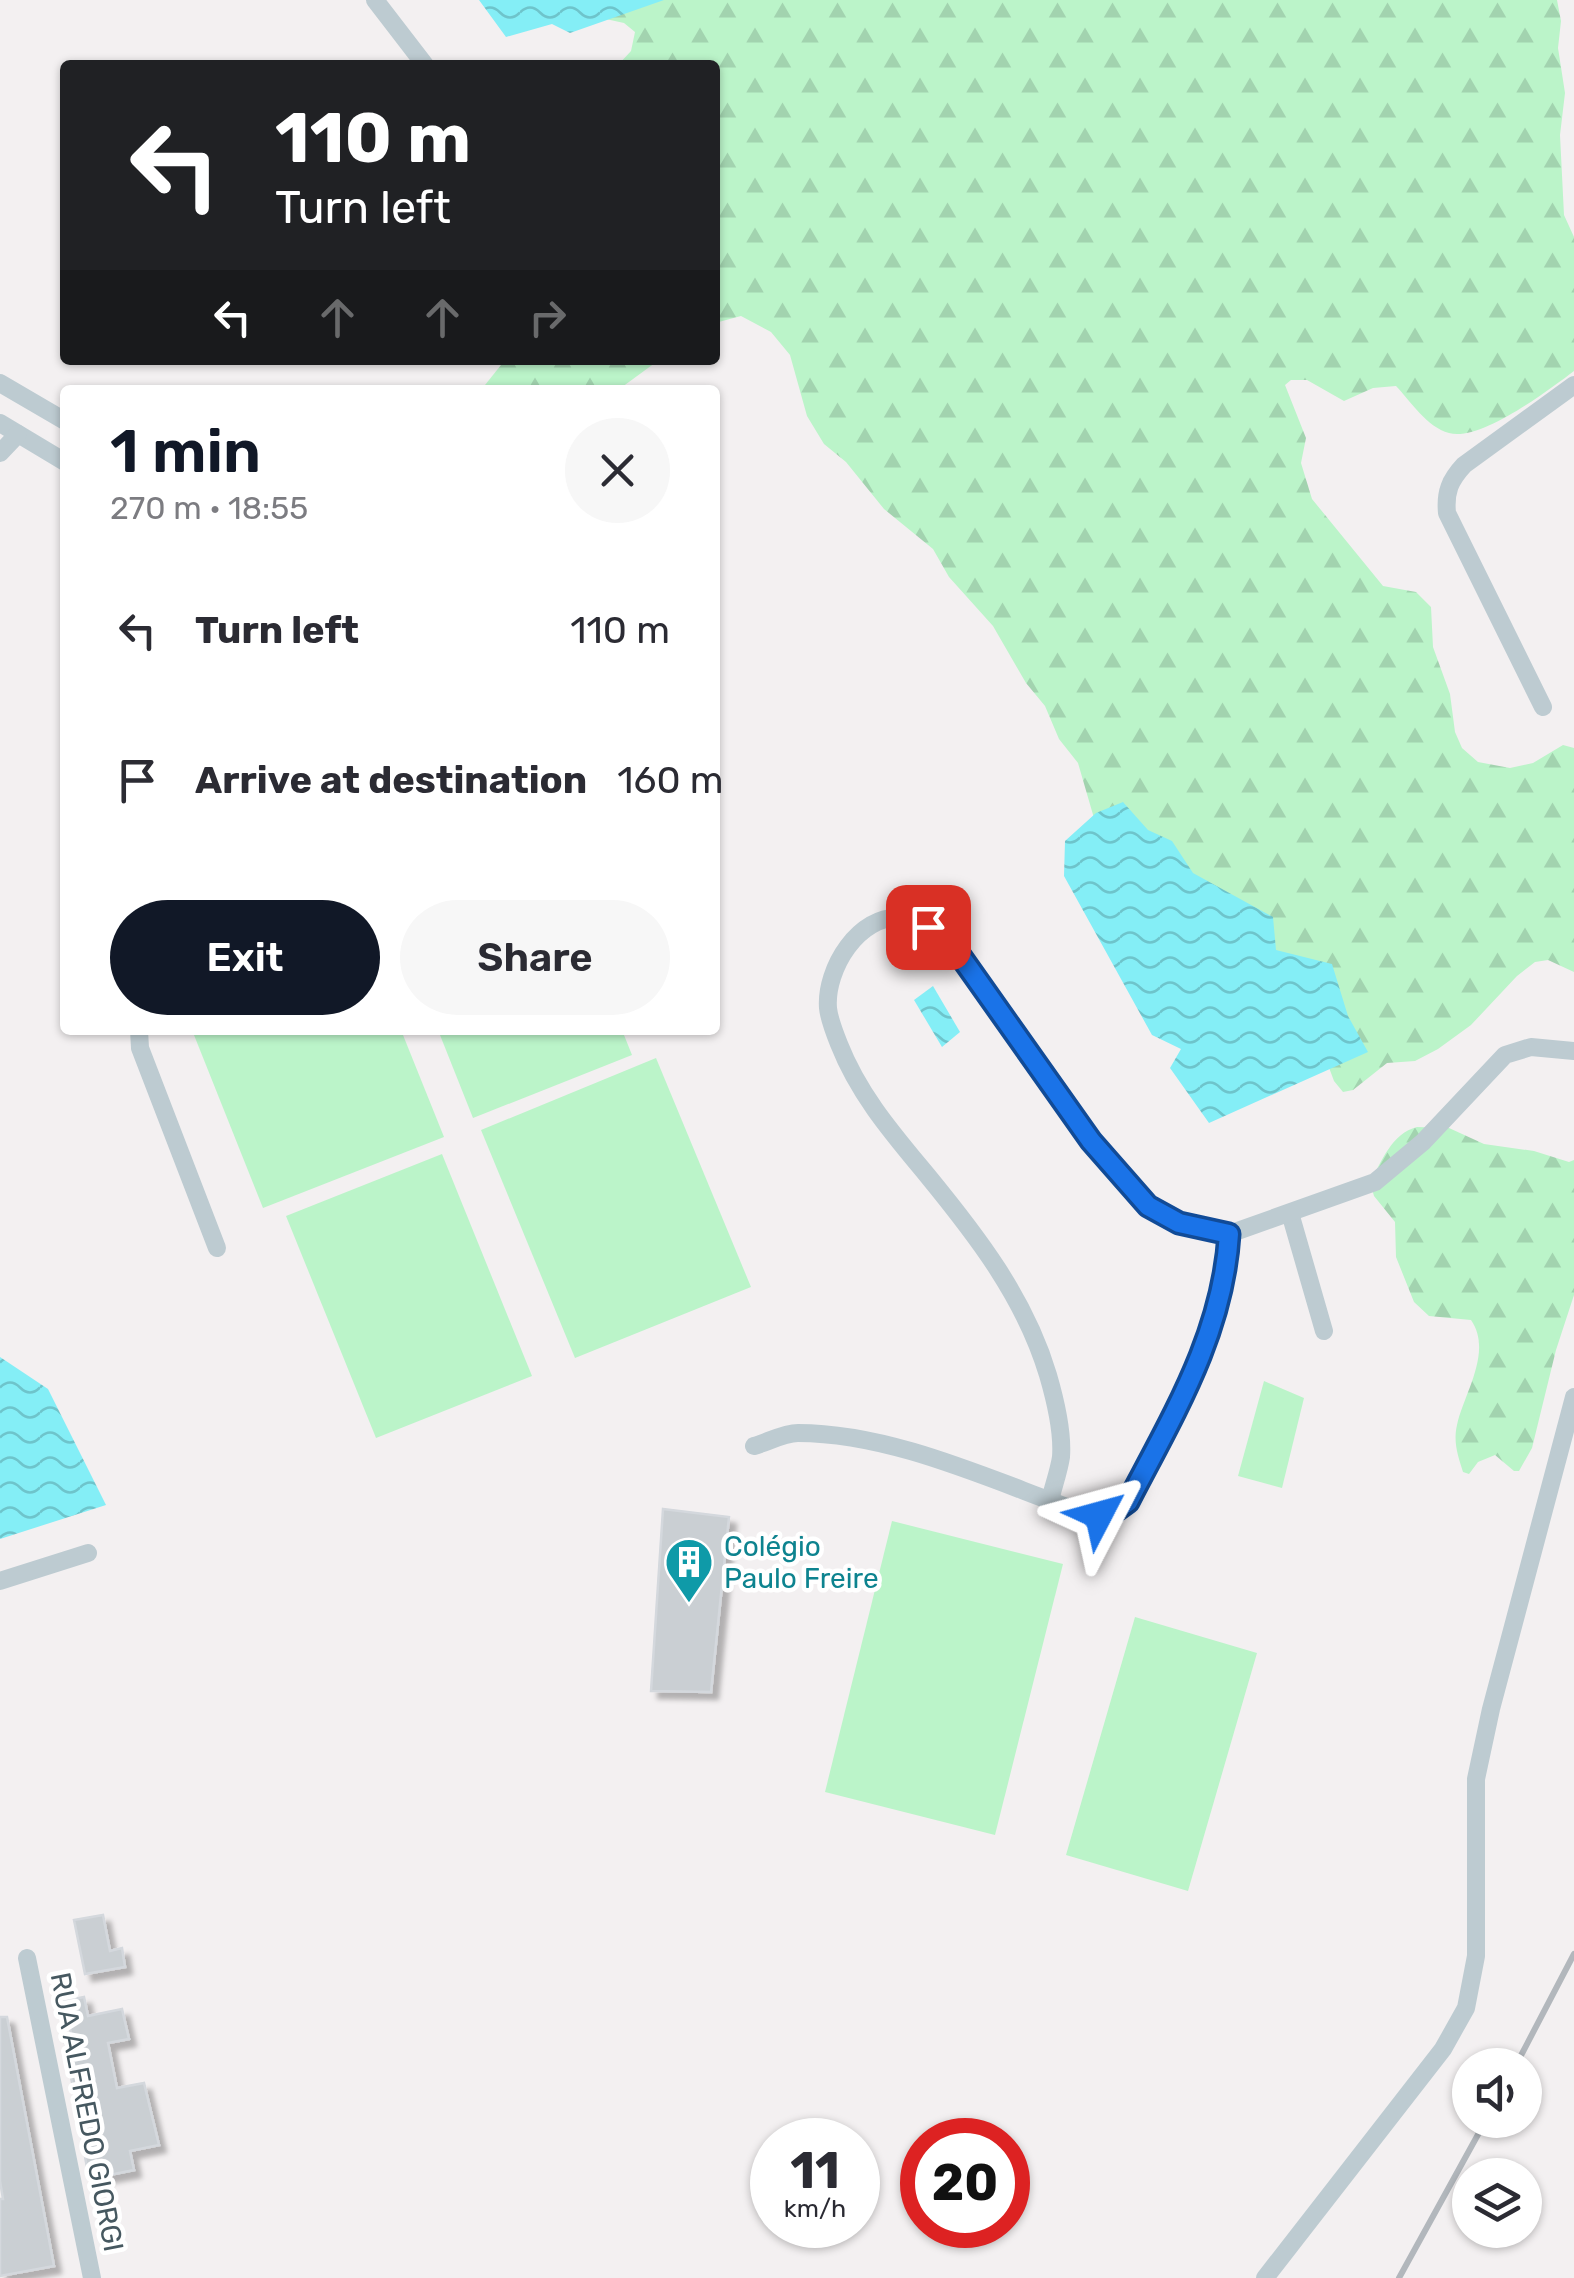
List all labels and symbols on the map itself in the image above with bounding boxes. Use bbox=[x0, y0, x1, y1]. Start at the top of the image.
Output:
pin bbox=[886, 885, 971, 970]
position arrow bbox=[1047, 1463, 1151, 1567]
place label: Colégio Paulo Freire bbox=[724, 1530, 879, 1595]
building icon: Colégio Paulo Freire bbox=[663, 1536, 715, 1604]
street label: RUA ALFREDO GIORGI bbox=[44, 1970, 130, 2254]
speed limit sign: 20 bbox=[900, 2118, 1030, 2248]

